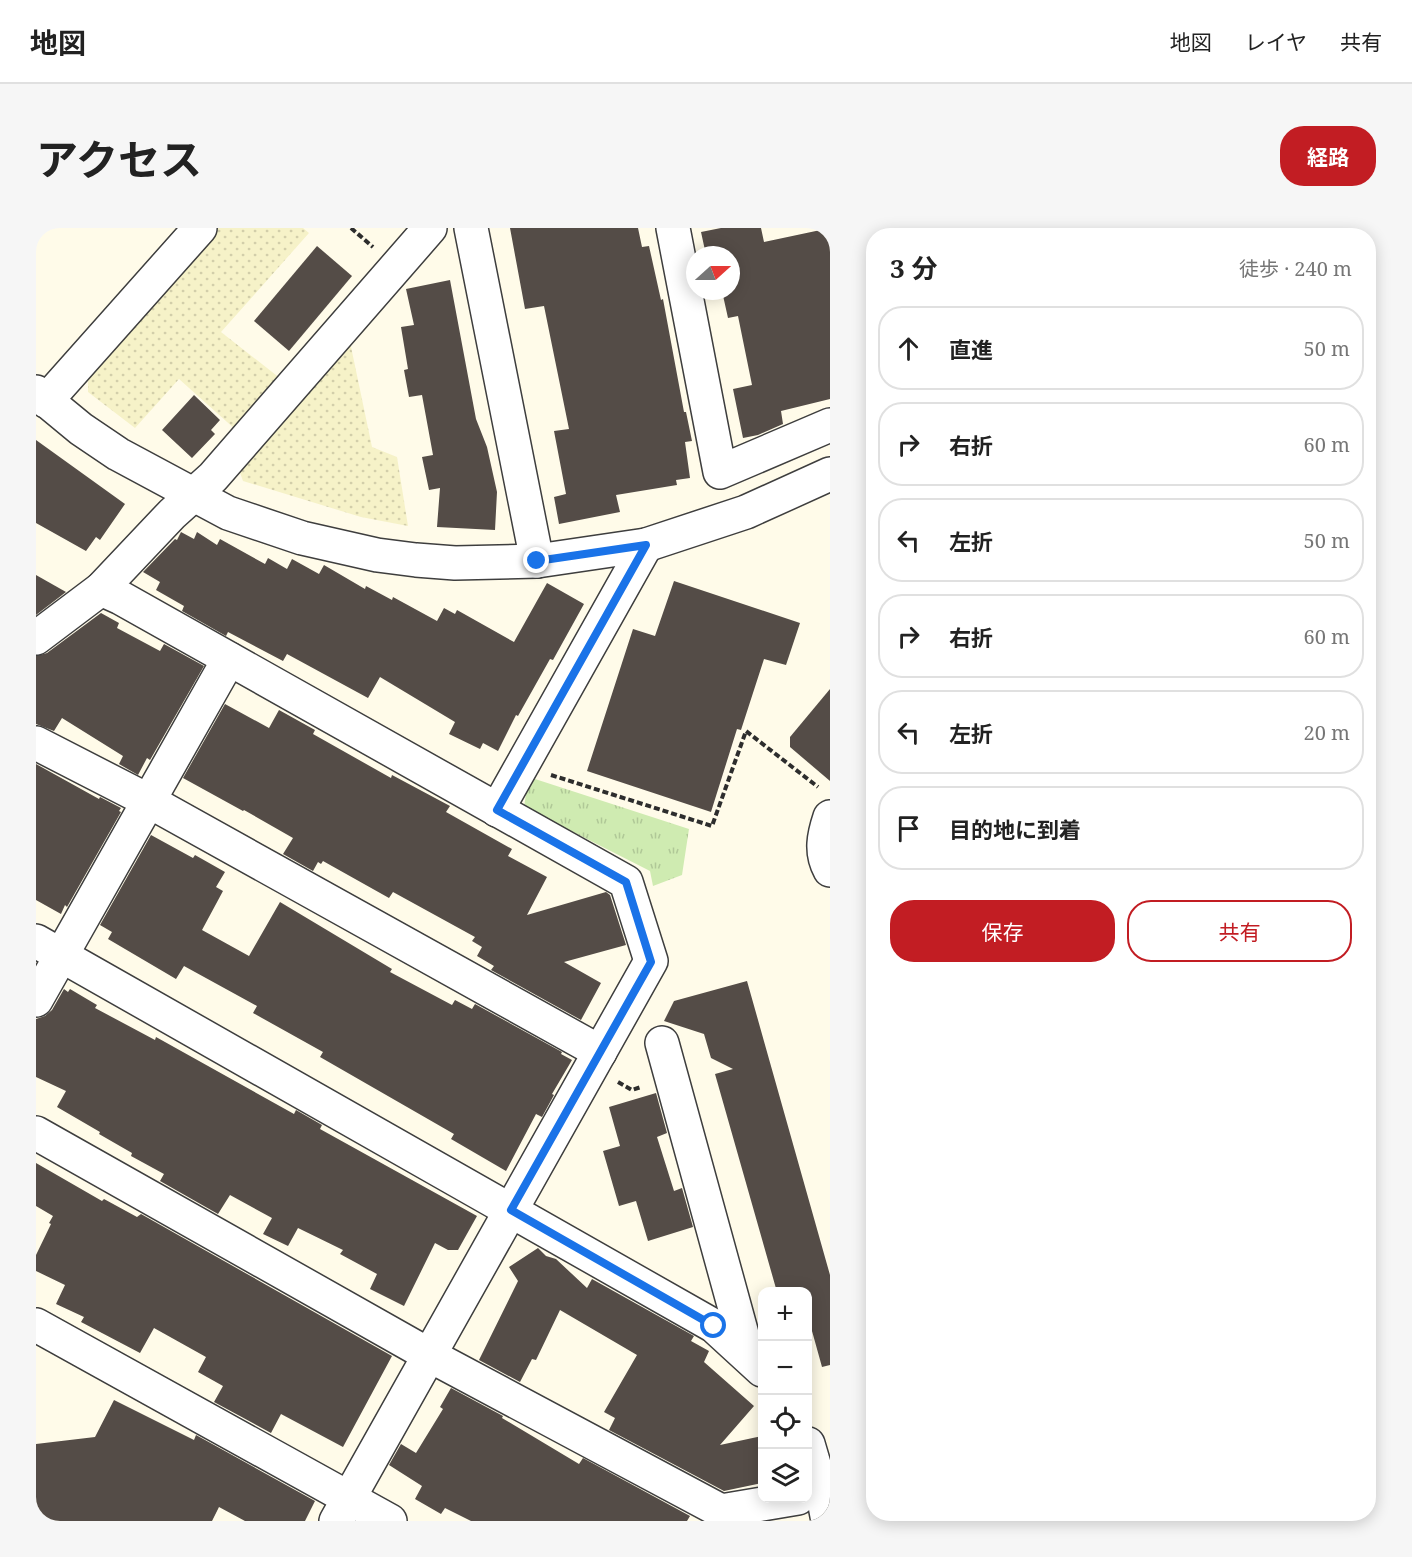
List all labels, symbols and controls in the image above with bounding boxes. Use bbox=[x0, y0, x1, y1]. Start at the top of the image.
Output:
text: 地図 bbox=[30, 23, 86, 61]
text: 地図 bbox=[1170, 28, 1212, 56]
text: レイヤ bbox=[1245, 28, 1307, 56]
text: 共有 bbox=[1340, 28, 1382, 56]
button: 経路 bbox=[1280, 126, 1376, 186]
text: アクセス bbox=[36, 130, 202, 187]
north arrow bbox=[686, 246, 740, 300]
text: 3 分 bbox=[890, 250, 937, 286]
text: 徒歩 · 240 m bbox=[1239, 255, 1352, 282]
icon: ahead bbox=[892, 332, 925, 365]
text: 直進 bbox=[949, 334, 993, 364]
text: 50 m bbox=[1304, 335, 1350, 362]
icon: right bbox=[892, 428, 925, 461]
text: 右折 bbox=[949, 430, 993, 460]
text: 60 m bbox=[1304, 431, 1350, 458]
icon: left bbox=[892, 524, 925, 557]
text: 左折 bbox=[949, 526, 993, 556]
text: 50 m bbox=[1304, 527, 1350, 554]
route end bbox=[523, 547, 549, 573]
icon: right bbox=[892, 620, 925, 653]
text: 右折 bbox=[949, 622, 993, 652]
text: 60 m bbox=[1304, 623, 1350, 650]
icon: left bbox=[892, 716, 925, 749]
text: 左折 bbox=[949, 718, 993, 748]
text: 20 m bbox=[1304, 719, 1350, 746]
icon: arrive bbox=[892, 812, 925, 845]
text: 目的地に到着 bbox=[949, 814, 1081, 844]
button: 保存 bbox=[890, 900, 1115, 962]
button: 共有 bbox=[1127, 900, 1352, 962]
map controls bbox=[758, 1287, 812, 1503]
button: + bbox=[758, 1287, 812, 1341]
route start bbox=[700, 1312, 726, 1338]
button: − bbox=[758, 1341, 812, 1395]
button: locate bbox=[758, 1395, 812, 1449]
button: layers bbox=[758, 1449, 812, 1503]

